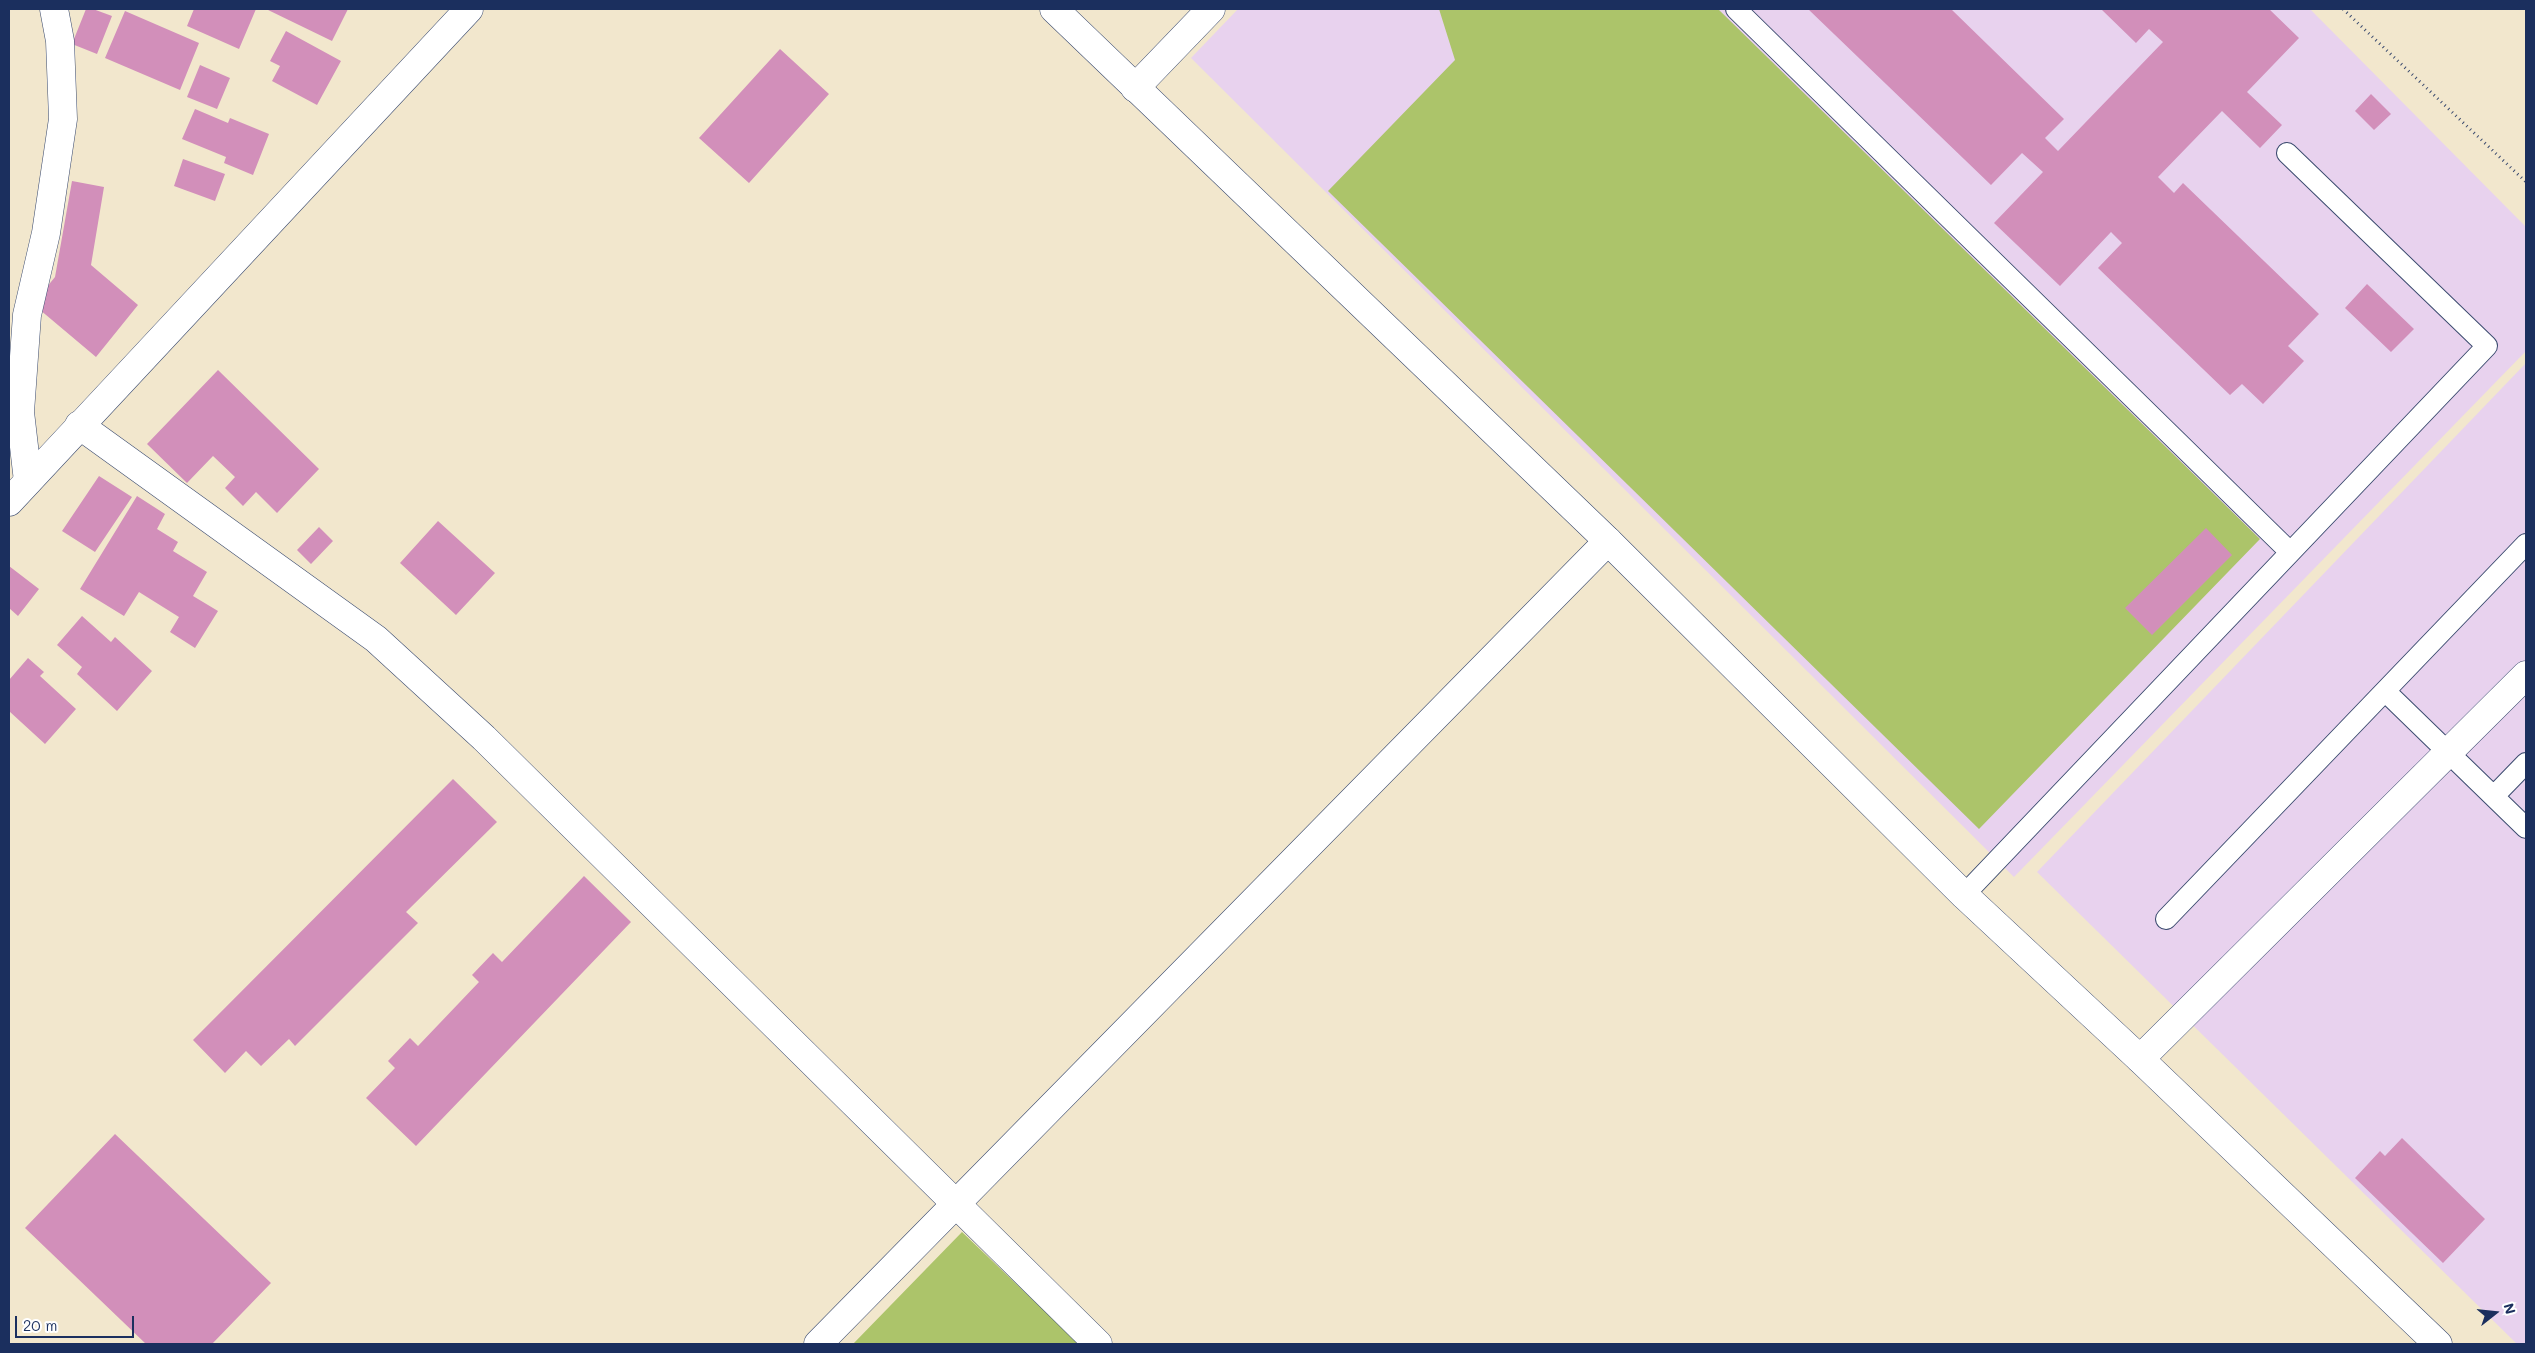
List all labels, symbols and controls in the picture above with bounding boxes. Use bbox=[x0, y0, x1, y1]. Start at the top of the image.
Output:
north arrow bbox=[2470, 1288, 2520, 1338]
text: N bbox=[2499, 1301, 2520, 1316]
scale bar bbox=[18, 1306, 136, 1338]
text: 20 m bbox=[23, 1315, 57, 1335]

